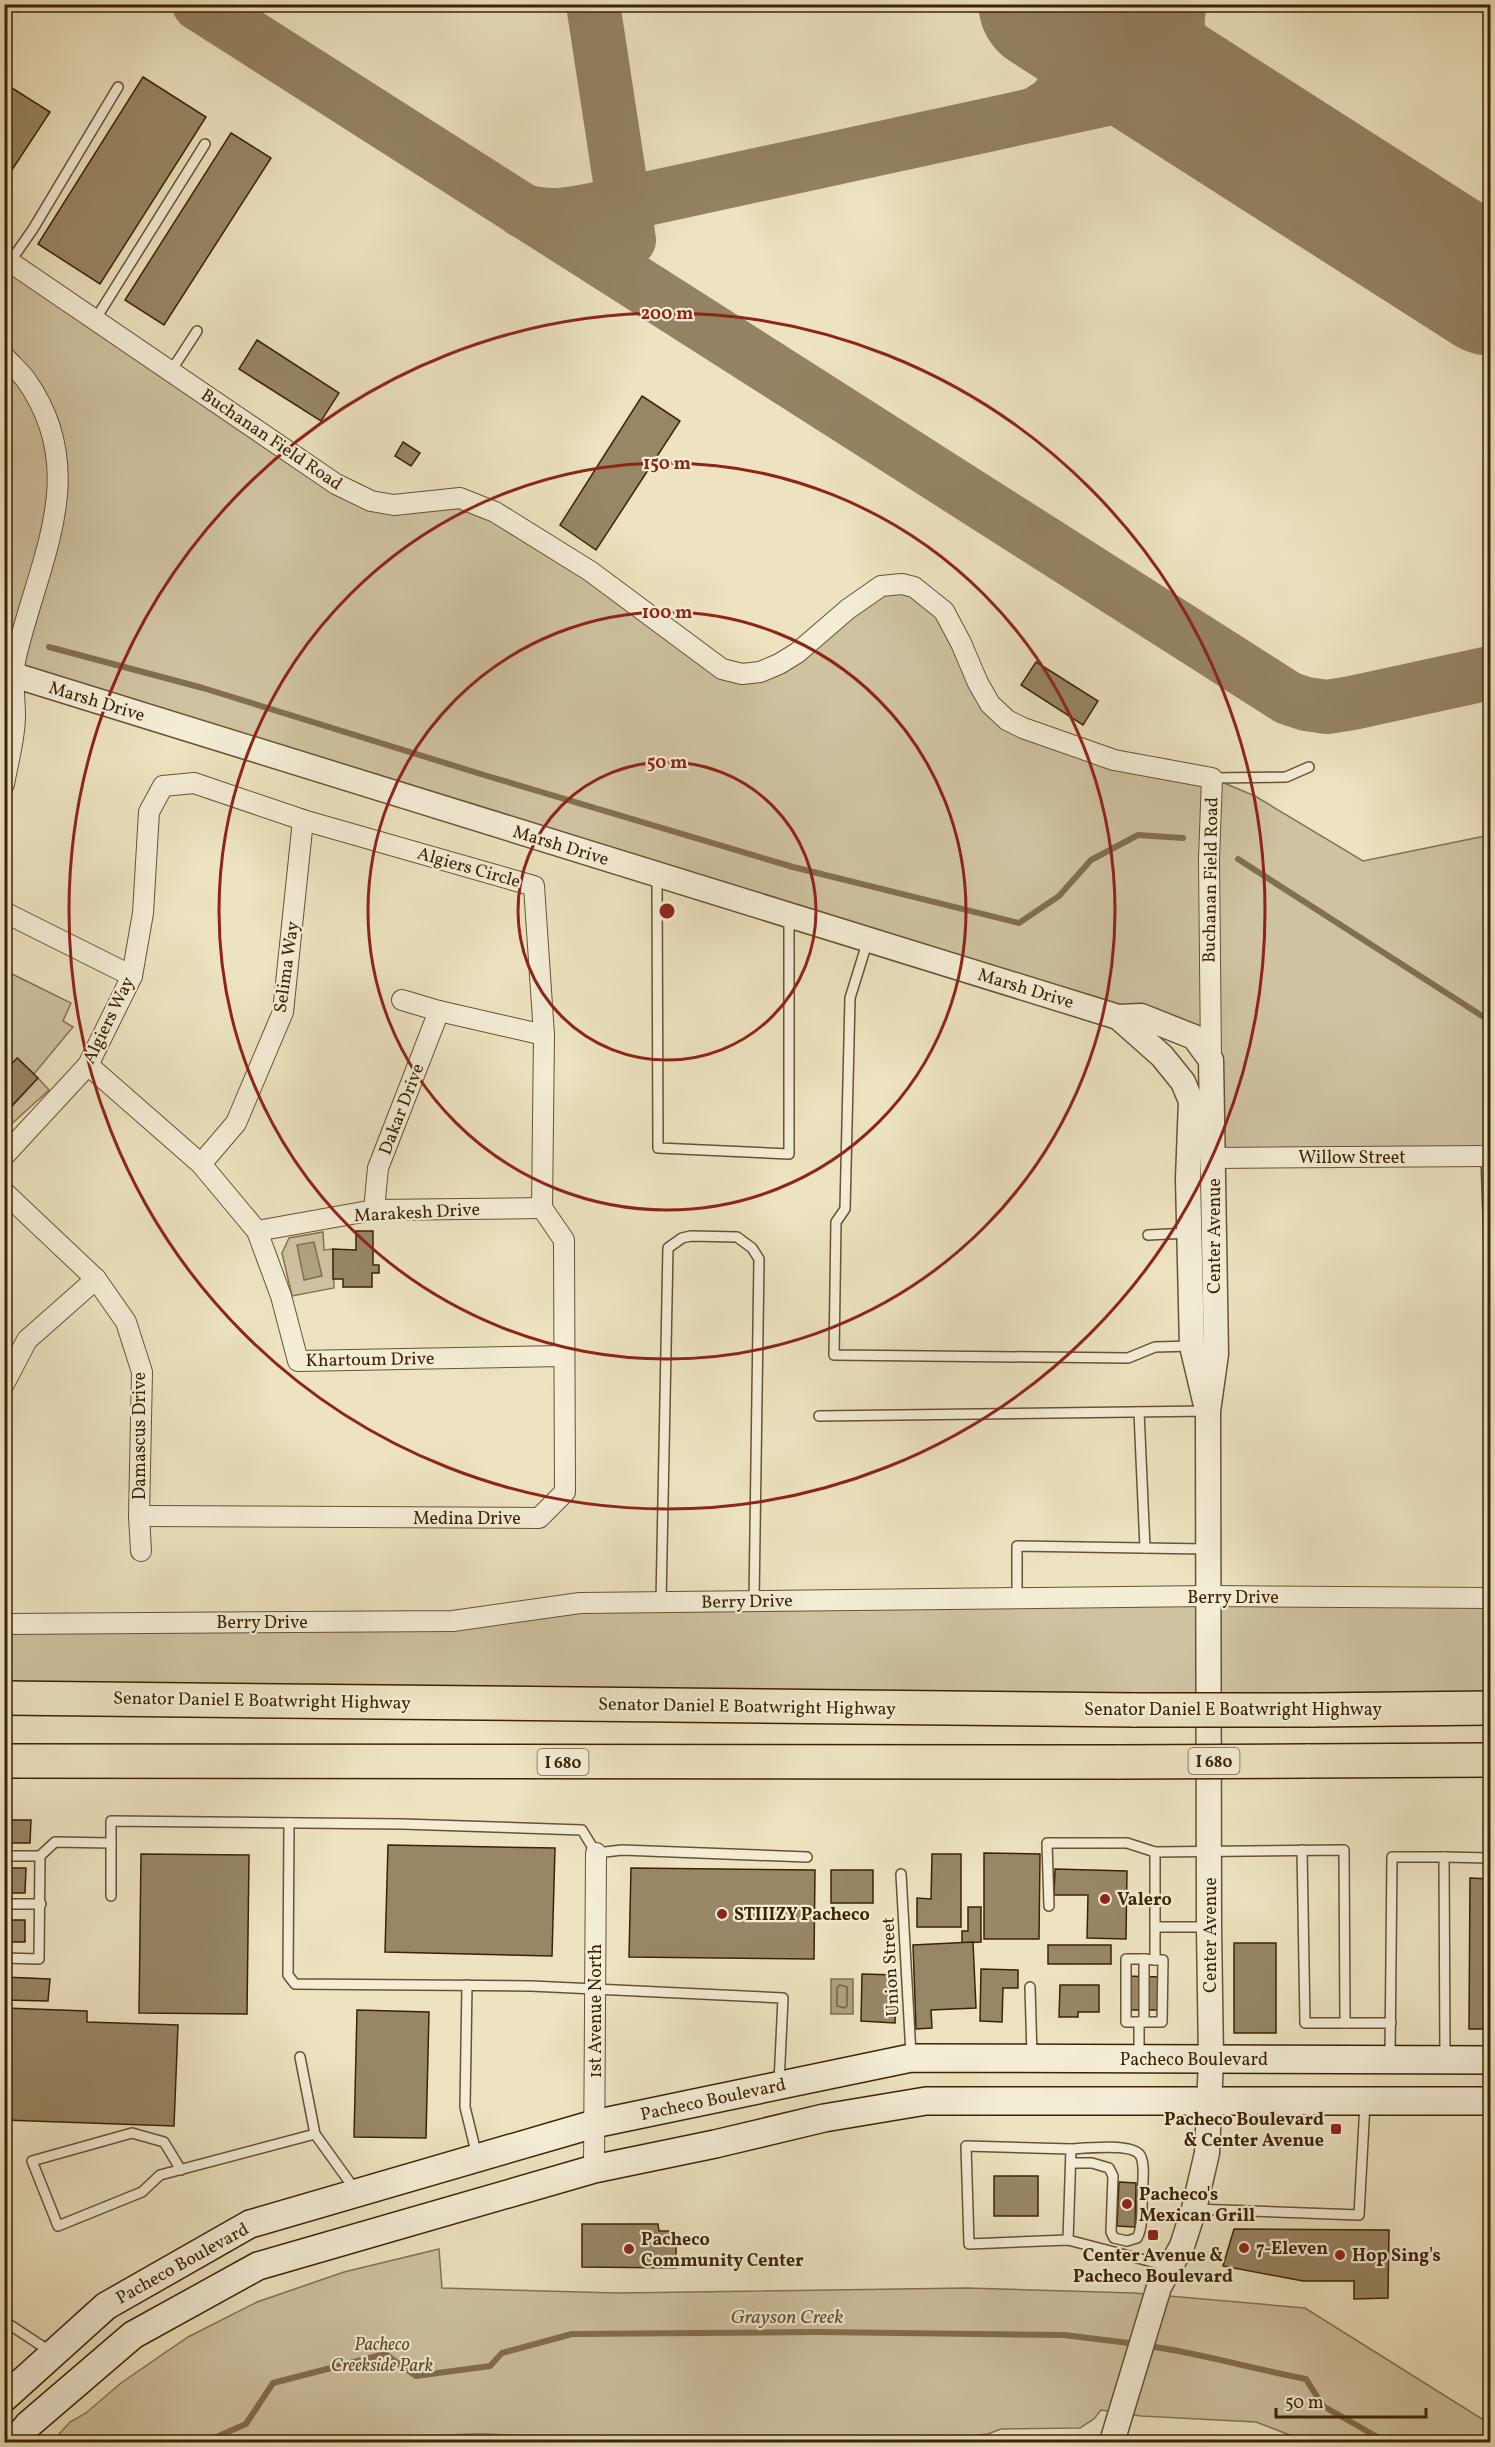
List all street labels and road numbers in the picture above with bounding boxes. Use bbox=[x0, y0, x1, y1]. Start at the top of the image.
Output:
street label: Buchanan Field Road bbox=[195, 383, 347, 497]
street label: Marsh Drive bbox=[45, 676, 148, 729]
street label: Buchanan Field Road bbox=[1198, 797, 1225, 963]
street label: Marsh Drive bbox=[509, 820, 612, 873]
street label: Algiers Circle bbox=[414, 842, 523, 895]
street label: Selima Way bbox=[269, 920, 306, 1015]
street label: Marsh Drive bbox=[974, 963, 1077, 1016]
street label: Algiers Way bbox=[77, 972, 141, 1069]
street label: Dakar Drive bbox=[374, 1060, 431, 1159]
street label: Willow Street bbox=[1298, 1146, 1406, 1171]
street label: Center Avenue bbox=[1203, 1178, 1228, 1294]
street label: Marakesh Drive bbox=[353, 1198, 481, 1229]
street label: Khartoum Drive bbox=[305, 1347, 435, 1374]
street label: Damascus Drive bbox=[128, 1372, 153, 1500]
street label: Medina Drive bbox=[413, 1507, 521, 1532]
street label: Berry Drive bbox=[1187, 1586, 1279, 1611]
street label: Berry Drive bbox=[701, 1589, 793, 1616]
street label: Berry Drive bbox=[216, 1611, 308, 1636]
street label: Senator Daniel E Boatwright Highway bbox=[113, 1686, 411, 1717]
street label: Senator Daniel E Boatwright Highway bbox=[598, 1692, 896, 1723]
street label: Senator Daniel E Boatwright Highway bbox=[1084, 1698, 1382, 1723]
road number: I 680 bbox=[1188, 1748, 1240, 1774]
road number: I 680 bbox=[538, 1749, 588, 1775]
street label: Center Avenue bbox=[1199, 1877, 1224, 1993]
street label: Union Street bbox=[876, 1917, 907, 2017]
street label: 1st Avenue North bbox=[584, 1943, 609, 2078]
street label: Pacheco Boulevard bbox=[1120, 2048, 1268, 2073]
street label: Pacheco Boulevard bbox=[638, 2073, 788, 2128]
street label: Pacheco Boulevard bbox=[112, 2217, 254, 2311]

